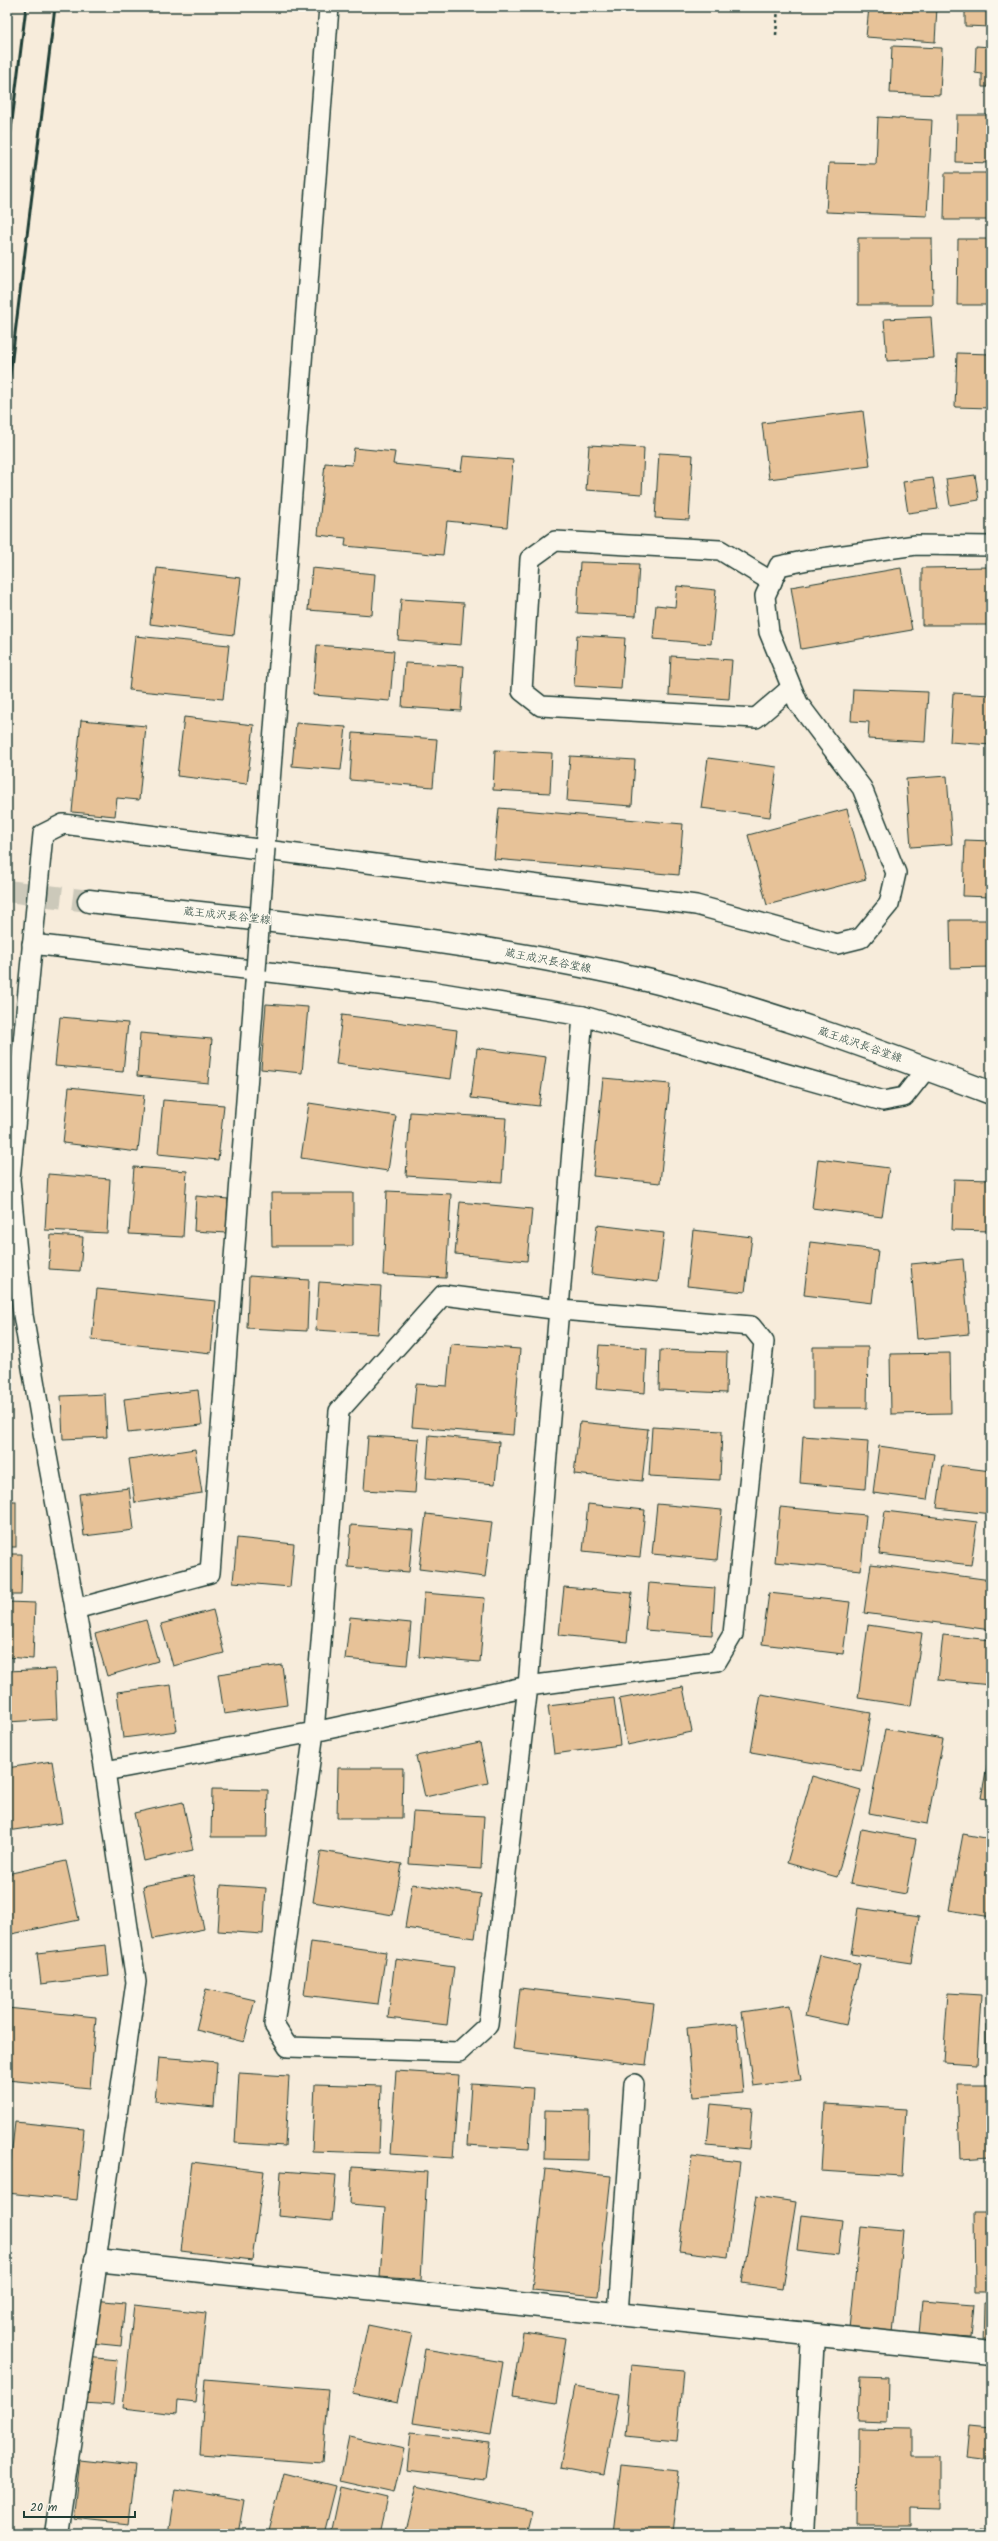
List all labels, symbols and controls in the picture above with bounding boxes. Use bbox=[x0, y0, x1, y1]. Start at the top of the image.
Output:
street label: 蔵王成沢長谷堂線 bbox=[182, 902, 272, 930]
street label: 蔵王成沢長谷堂線 bbox=[503, 944, 593, 978]
street label: 蔵王成沢長谷堂線 bbox=[815, 1022, 905, 1068]
scale bar bbox=[24, 2493, 135, 2519]
text: 20 m bbox=[30, 2498, 58, 2517]

